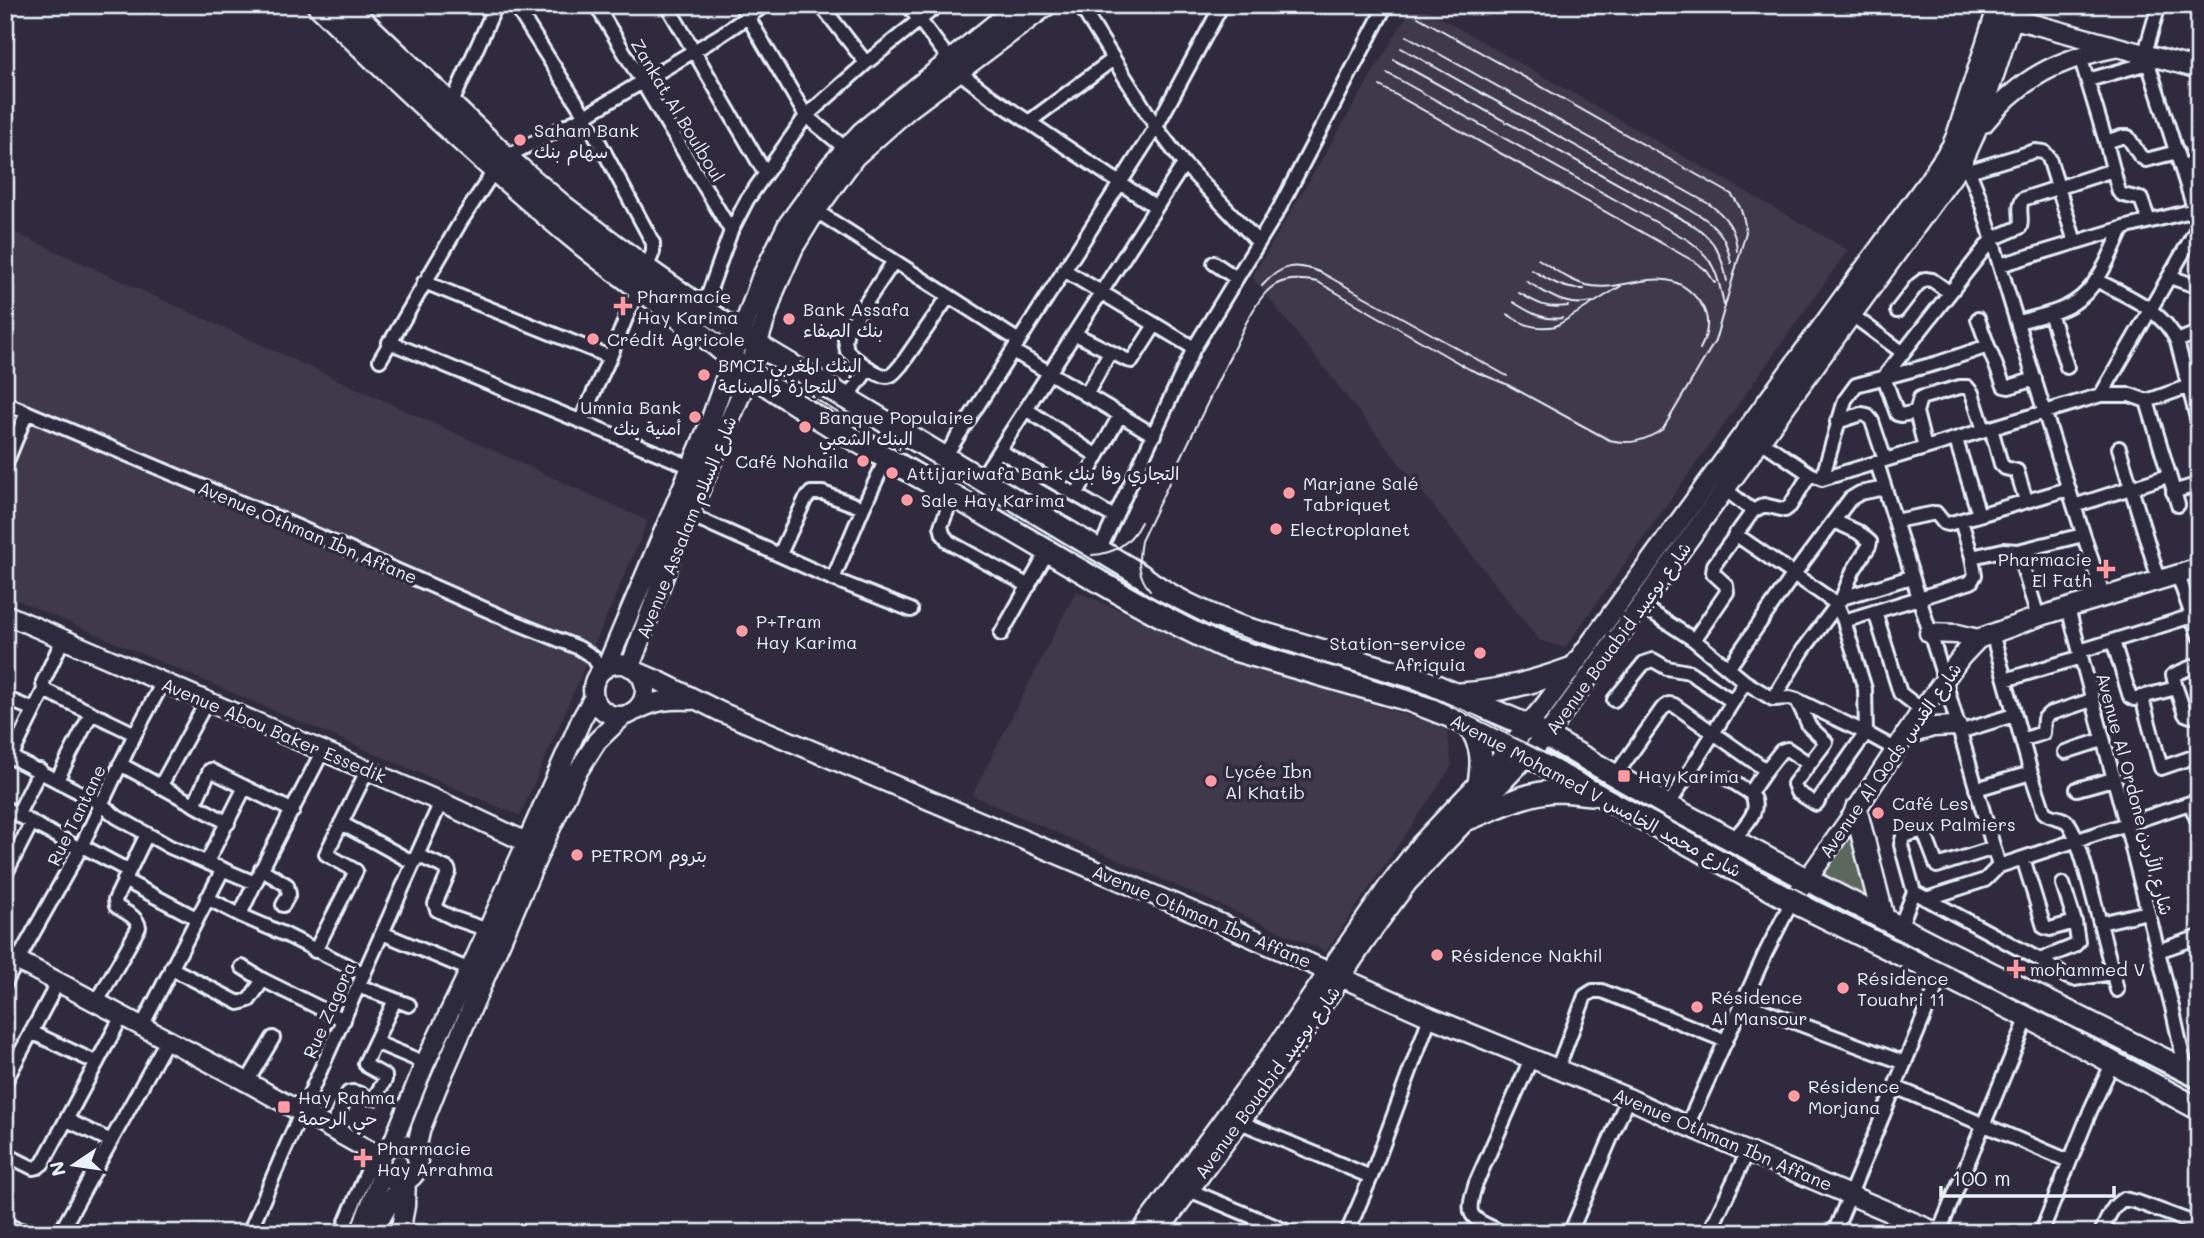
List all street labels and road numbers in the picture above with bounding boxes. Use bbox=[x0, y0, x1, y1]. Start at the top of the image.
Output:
street label: Zankat Al Boulboul bbox=[626, 34, 730, 186]
street label: Avenue Assalam شارع السلام bbox=[630, 412, 744, 643]
street label: Avenue Othman Ibn Affane bbox=[195, 475, 421, 589]
street label: Avenue Bouabid شارع بوعبيد bbox=[1540, 537, 1697, 740]
street label: Avenue Al Qods شارع القدس bbox=[1813, 658, 1967, 863]
street label: Avenue Al Ordone شارع الأردن bbox=[2090, 670, 2179, 918]
street label: Avenue Abou Baker Essedik bbox=[158, 672, 390, 788]
street label: Avenue Mohamed V شارع محمد الخامس bbox=[1446, 708, 1746, 883]
street label: Rue Tantane bbox=[41, 760, 111, 870]
street label: Avenue Othman Ibn Affane bbox=[1089, 859, 1315, 973]
street label: Rue Zagora bbox=[297, 958, 361, 1062]
street label: Avenue Bouabid شارع بوعبيد bbox=[1189, 981, 1346, 1184]
street label: Avenue Othman Ibn Affane bbox=[1610, 1082, 1836, 1196]

